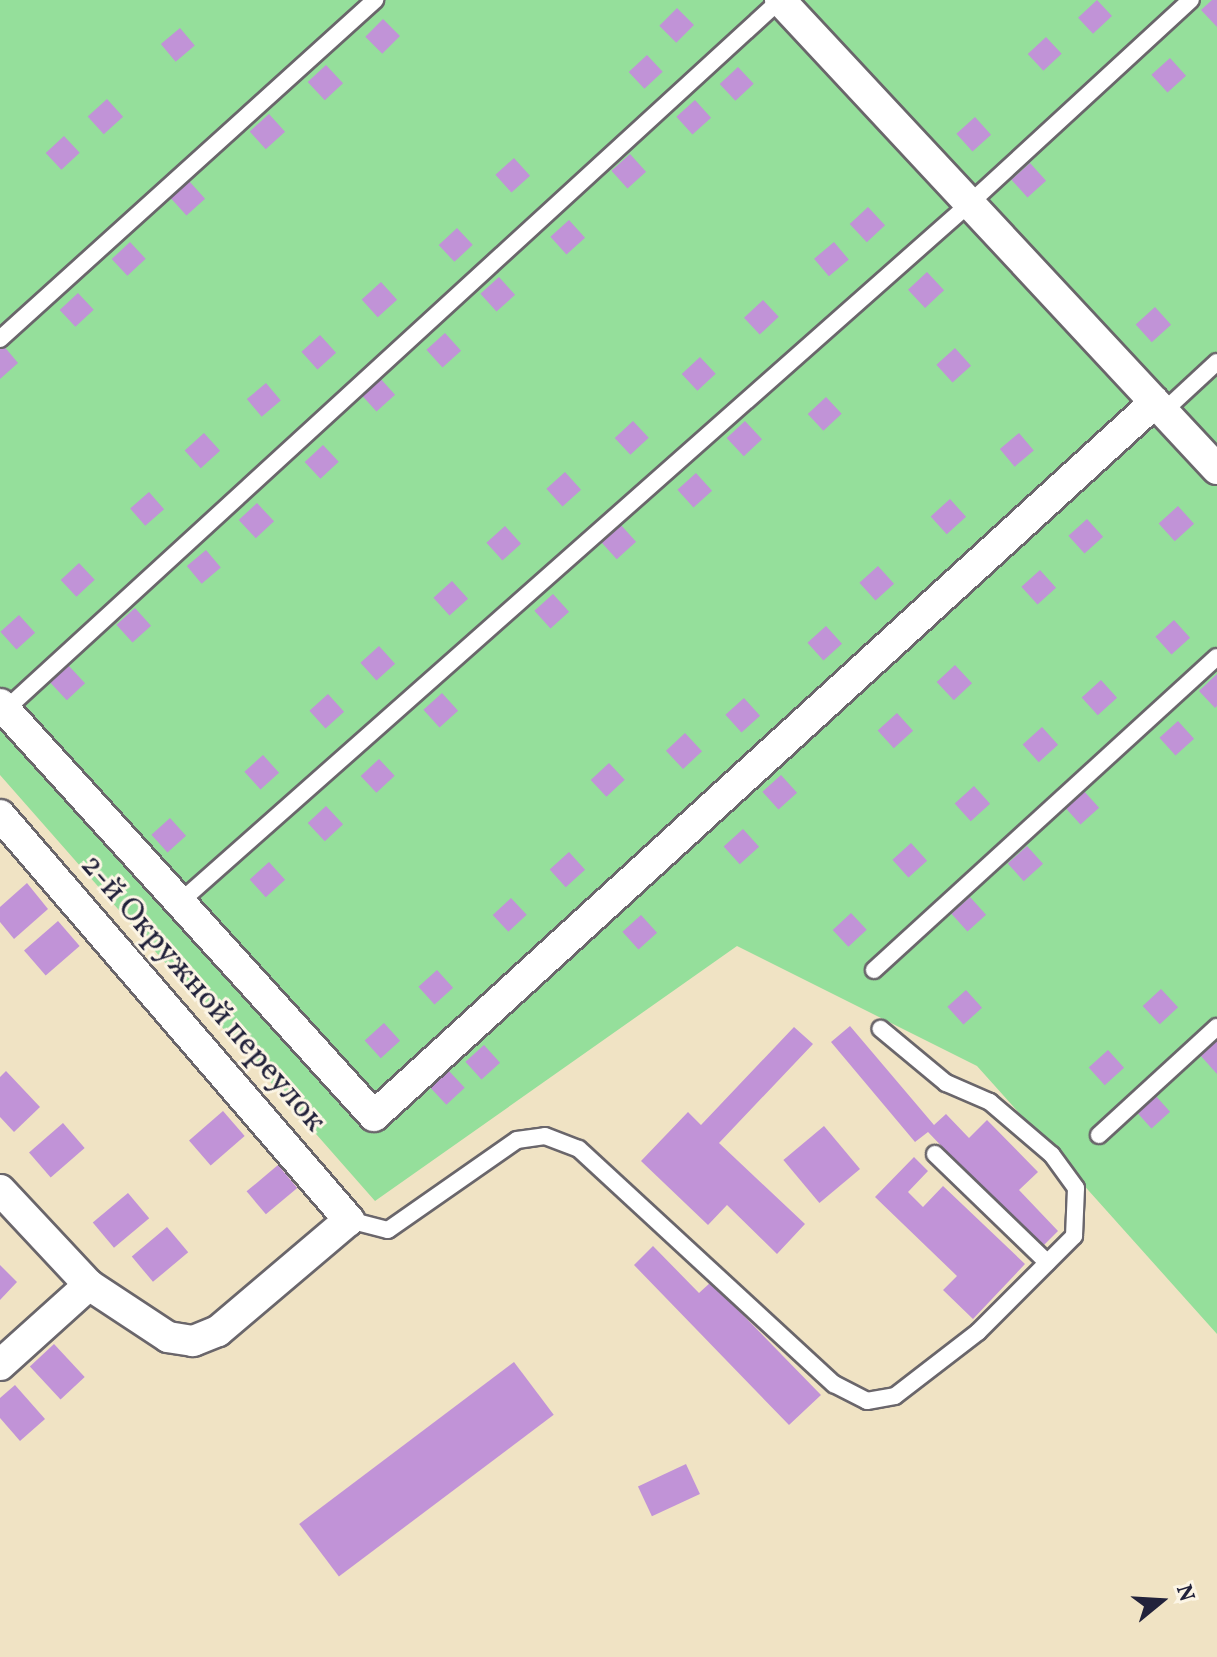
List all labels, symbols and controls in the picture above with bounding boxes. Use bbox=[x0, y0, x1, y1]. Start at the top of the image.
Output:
street label: 2-й Окружной переулок bbox=[71, 847, 333, 1141]
north arrow bbox=[1121, 1561, 1201, 1641]
text: N bbox=[1167, 1581, 1202, 1606]

